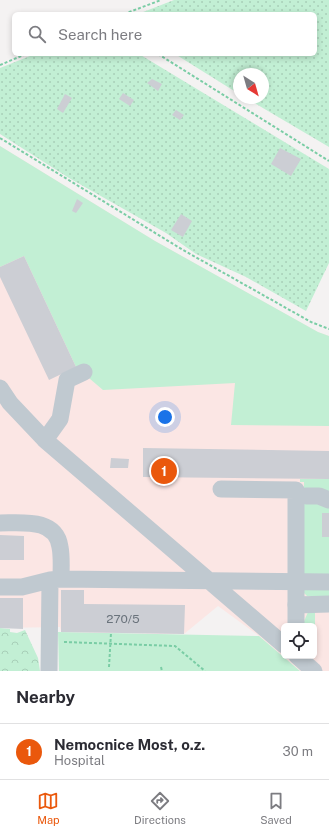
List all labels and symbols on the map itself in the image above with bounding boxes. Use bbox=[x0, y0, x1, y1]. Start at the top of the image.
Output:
north arrow bbox=[233, 68, 269, 104]
your location bbox=[155, 407, 175, 427]
pin: 1 bbox=[151, 456, 177, 486]
house number: 270/5 bbox=[106, 612, 140, 626]

